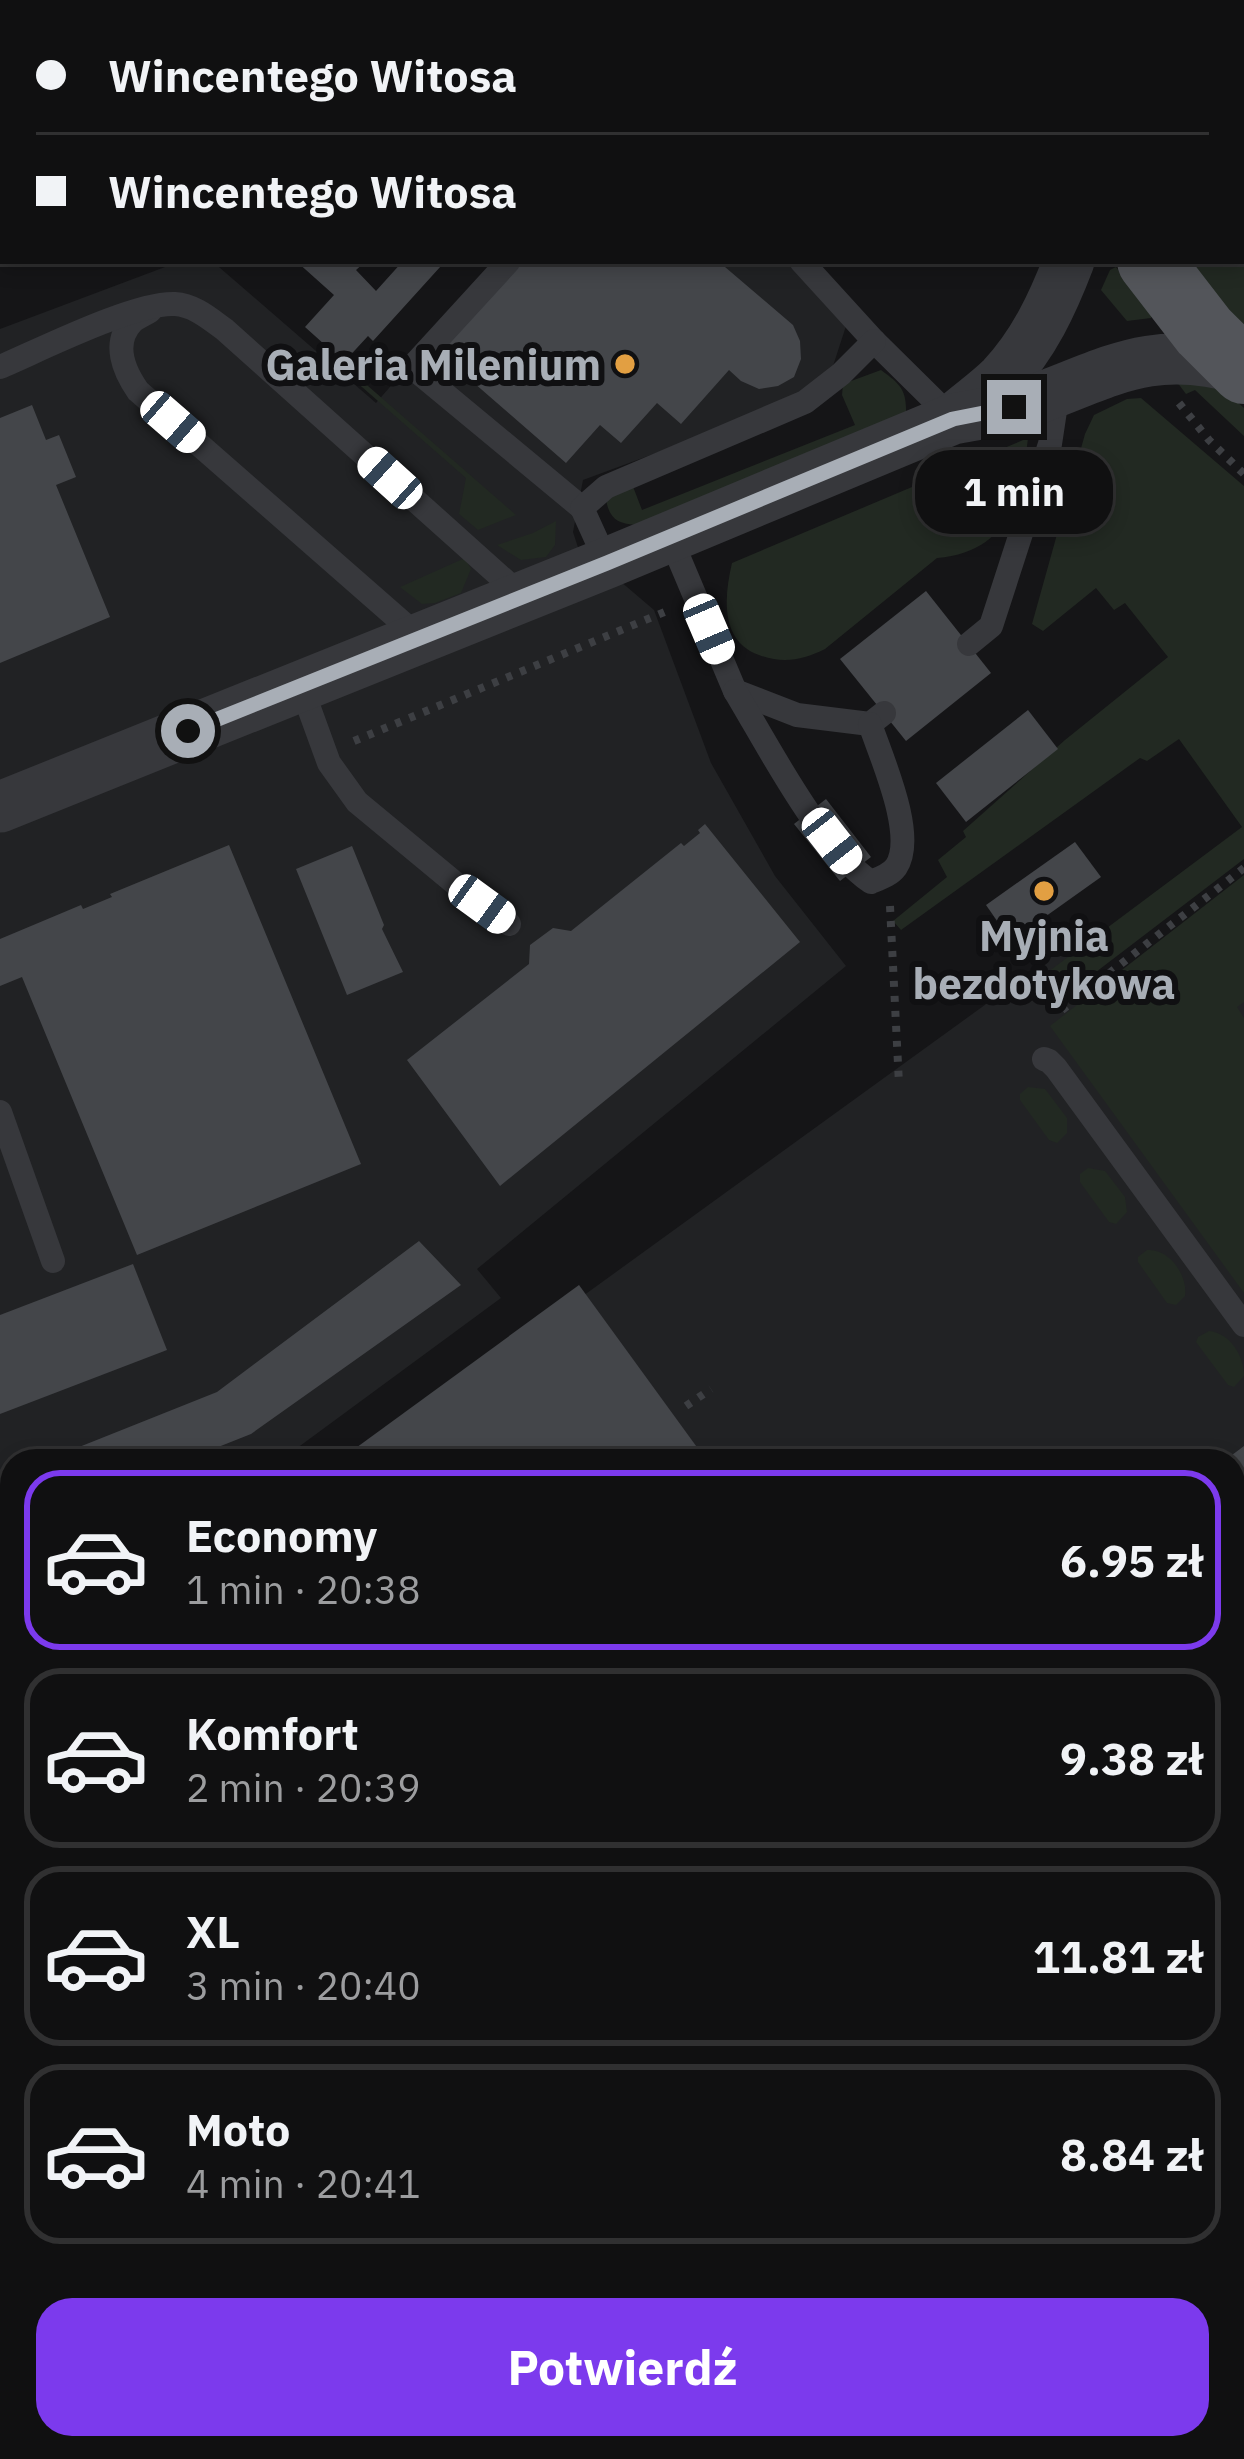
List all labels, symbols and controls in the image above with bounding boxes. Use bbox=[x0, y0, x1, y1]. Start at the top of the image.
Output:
text: Wincentego Witosa bbox=[108, 46, 517, 104]
text: Wincentego Witosa bbox=[108, 162, 517, 220]
place label: Galeria Milenium bbox=[265, 337, 601, 392]
marker: Galeria Milenium bbox=[612, 351, 638, 377]
route end bbox=[987, 380, 1041, 434]
car bbox=[134, 385, 212, 459]
car bbox=[351, 441, 429, 515]
callout: 1 min bbox=[915, 449, 1113, 533]
text: 1 min bbox=[963, 466, 1065, 517]
car bbox=[678, 589, 740, 669]
route start bbox=[161, 704, 215, 758]
car bbox=[796, 802, 868, 880]
car bbox=[442, 868, 522, 940]
marker: Myjnia bezdotykowa bbox=[1031, 878, 1057, 904]
place label: Myjnia bezdotykowa bbox=[913, 908, 1175, 1011]
icon: car bbox=[42, 1506, 150, 1614]
text: Economy bbox=[186, 1506, 377, 1564]
text: 6.95 zł bbox=[1060, 1531, 1203, 1589]
text: 1 min · 20:38 bbox=[186, 1564, 421, 1615]
icon: car bbox=[42, 1704, 150, 1812]
text: Komfort bbox=[186, 1704, 359, 1762]
text: 9.38 zł bbox=[1060, 1729, 1203, 1787]
text: 2 min · 20:39 bbox=[186, 1762, 421, 1813]
icon: car bbox=[42, 1902, 150, 2010]
text: XL bbox=[186, 1902, 240, 1960]
text: 11.81 zł bbox=[1033, 1927, 1203, 1985]
text: 3 min · 20:40 bbox=[186, 1960, 421, 2011]
icon: car bbox=[42, 2100, 150, 2208]
text: Moto bbox=[186, 2100, 290, 2158]
text: 8.84 zł bbox=[1060, 2125, 1203, 2183]
text: 4 min · 20:41 bbox=[186, 2158, 421, 2209]
button: Potwierdź bbox=[36, 2298, 1209, 2436]

